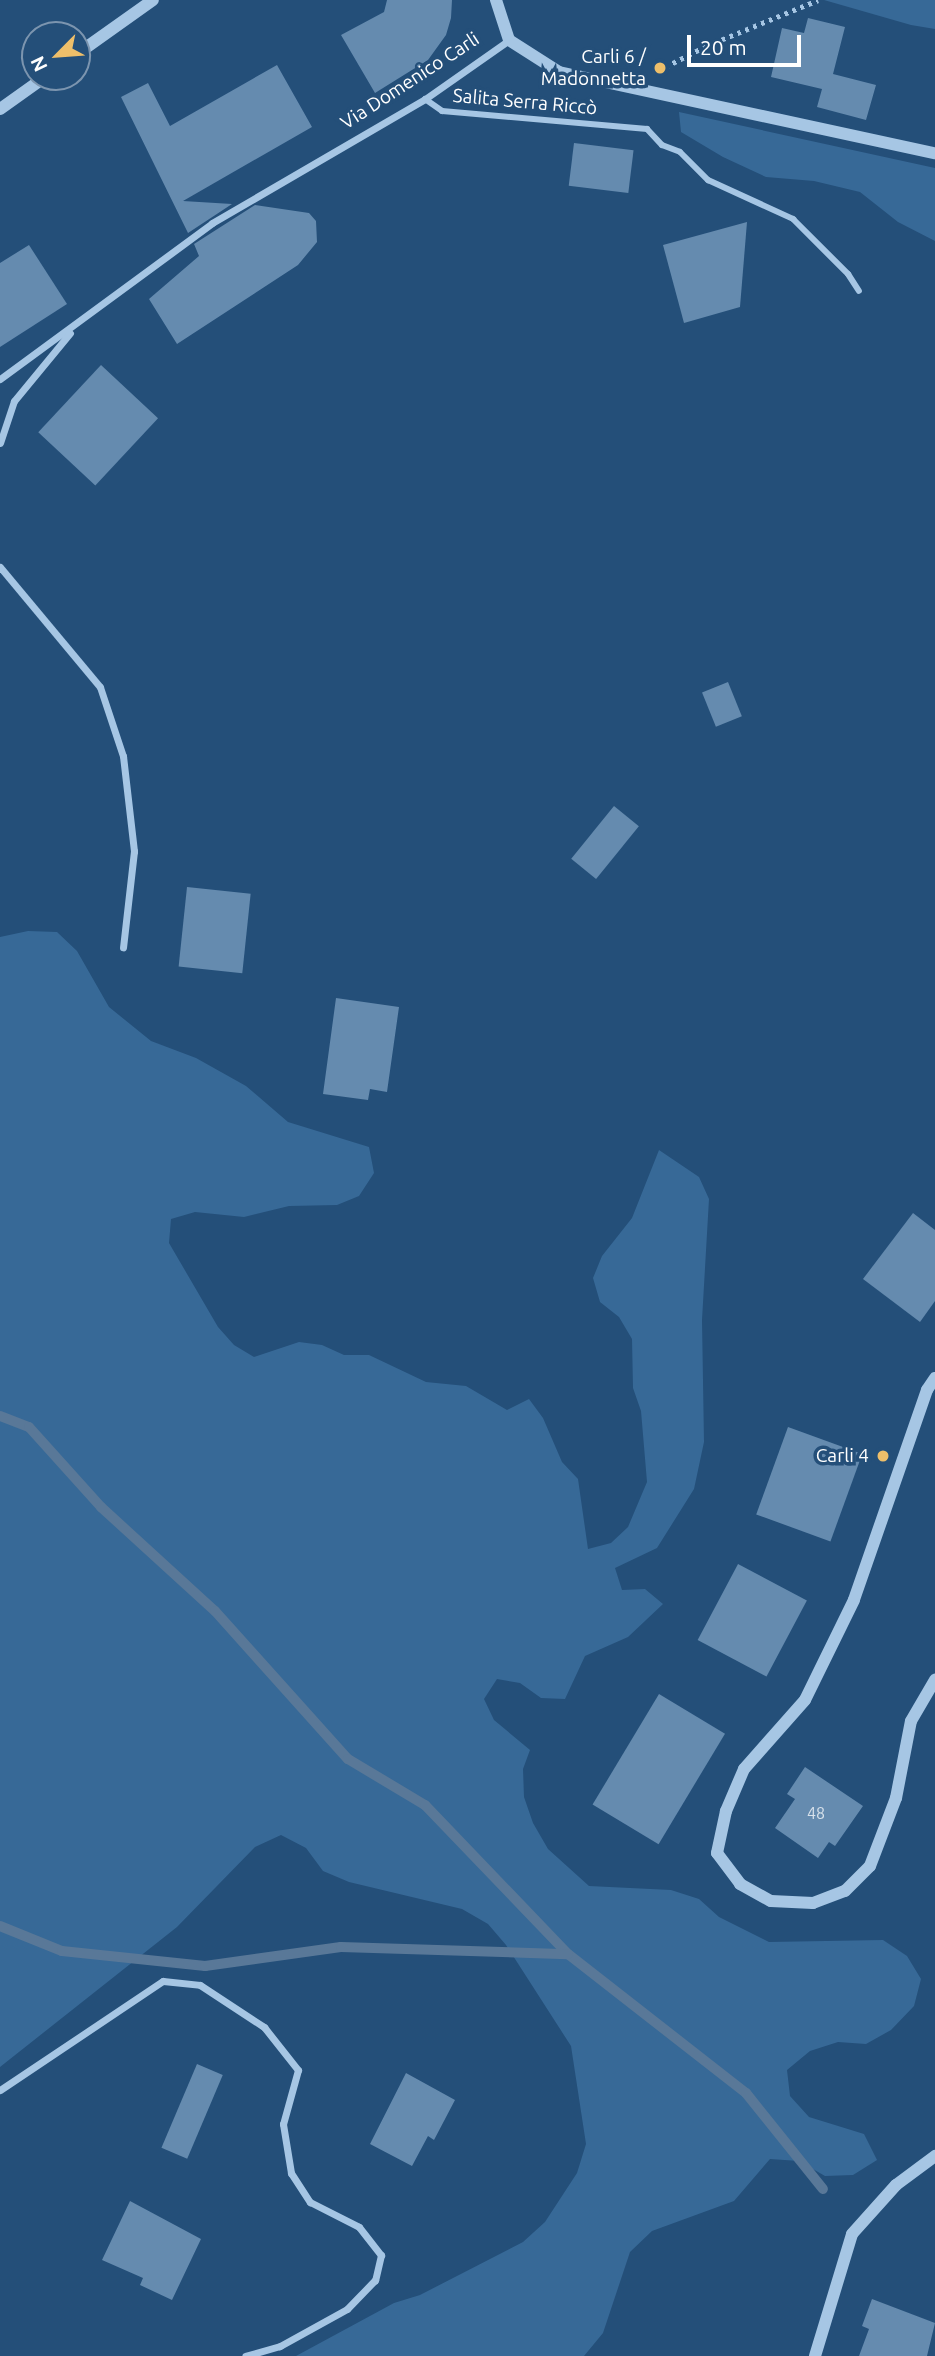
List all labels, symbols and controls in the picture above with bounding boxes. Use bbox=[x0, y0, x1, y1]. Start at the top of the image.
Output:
north arrow bbox=[21, 21, 91, 91]
scale bar bbox=[690, 21, 804, 65]
street label: Via Domenico Carli bbox=[336, 28, 484, 134]
text: 20 m bbox=[700, 35, 747, 59]
place label: Carli 6 / Madonnetta bbox=[541, 46, 646, 90]
text: N bbox=[26, 53, 52, 75]
marker: Carli 6 / Madonnetta bbox=[652, 60, 668, 76]
street label: Salita Serra Riccò bbox=[452, 84, 598, 120]
place label: Carli 4 bbox=[816, 1445, 869, 1467]
marker: Carli 4 bbox=[875, 1448, 891, 1464]
house number: 48 bbox=[807, 1803, 825, 1823]

